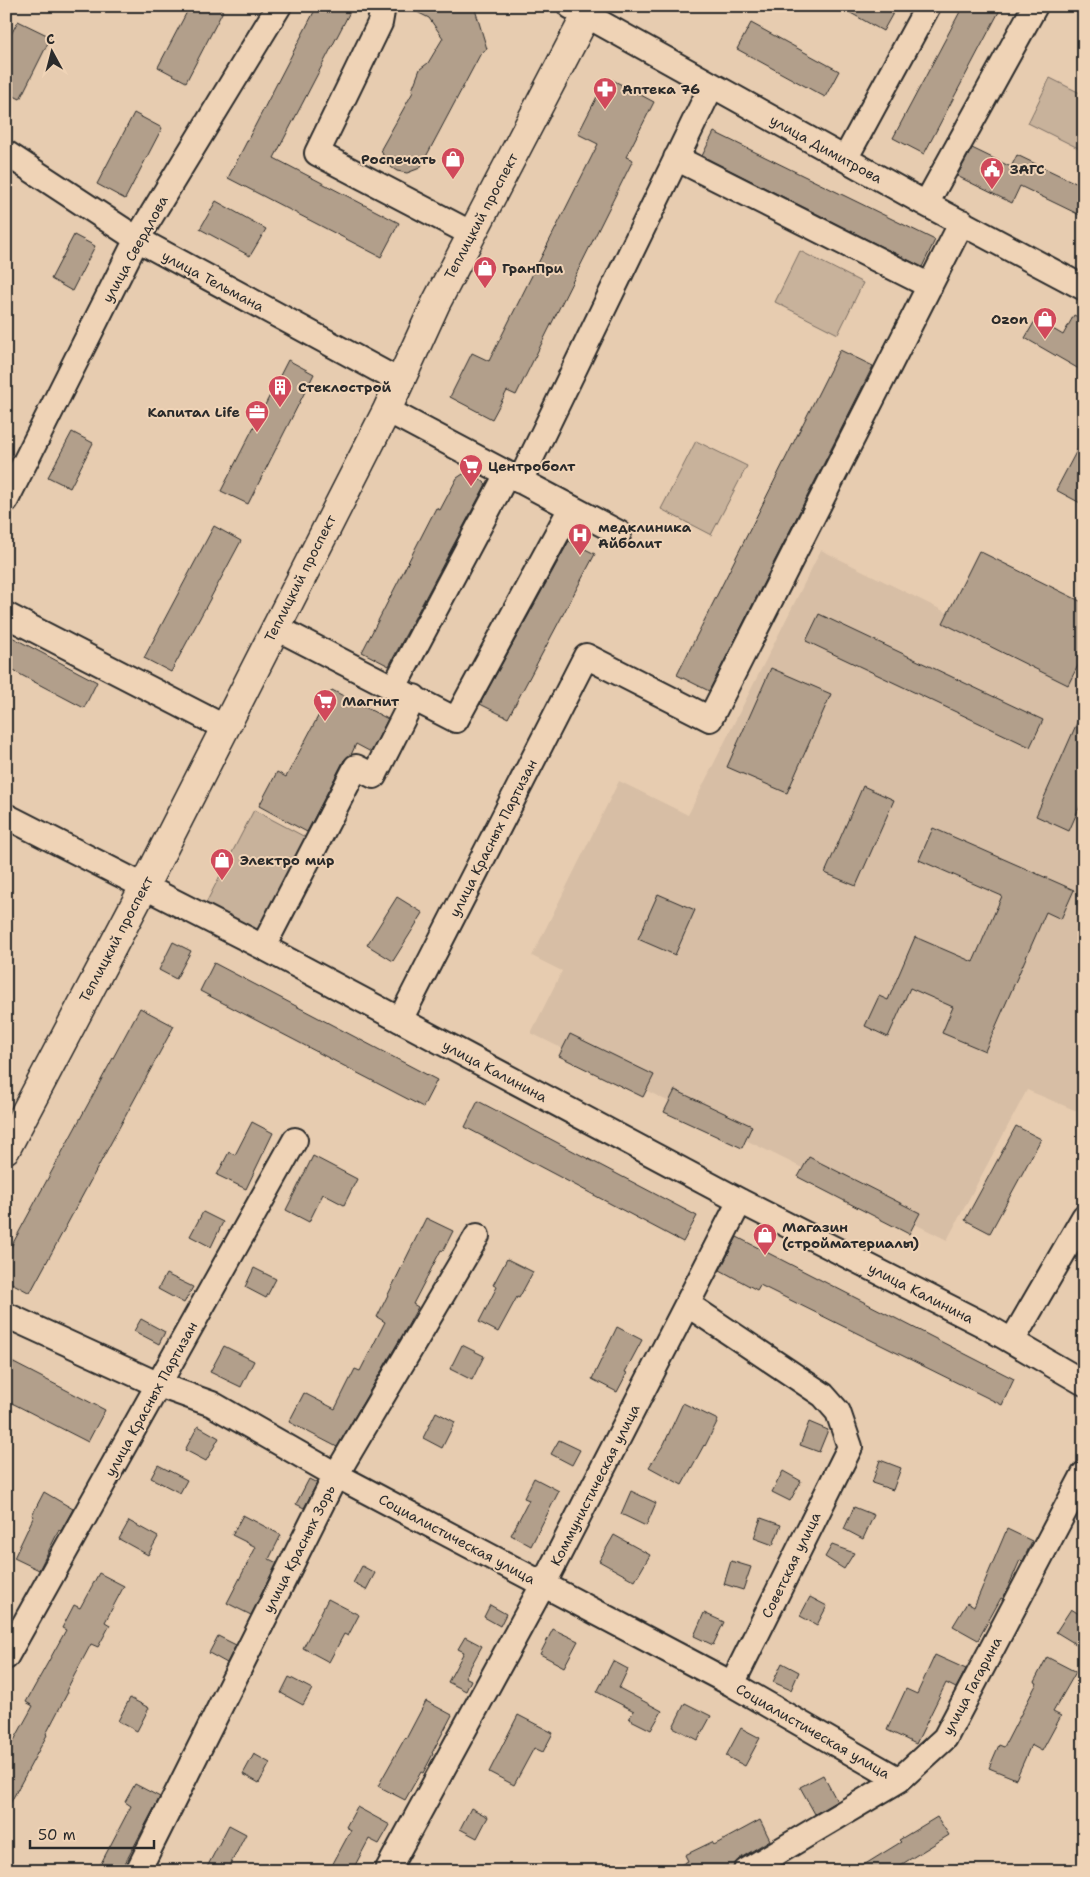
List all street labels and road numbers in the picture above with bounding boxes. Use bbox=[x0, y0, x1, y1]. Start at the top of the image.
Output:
street label: улица Димитрова bbox=[767, 111, 886, 187]
street label: Теплицкий проспект bbox=[440, 149, 522, 282]
street label: улица Свердлова bbox=[98, 192, 172, 306]
street label: улица Тельмана bbox=[159, 246, 267, 316]
street label: Теплицкий проспект bbox=[260, 511, 340, 645]
street label: улица Красных Партизан bbox=[445, 756, 541, 920]
street label: Теплицкий проспект bbox=[75, 872, 157, 1005]
street label: улица Калинина bbox=[440, 1036, 551, 1106]
street label: улица Калинина bbox=[865, 1259, 977, 1327]
street label: улица Красных Партизан bbox=[101, 1318, 201, 1480]
street label: Коммунистическая улица bbox=[546, 1401, 644, 1569]
street label: улица Красных Зорь bbox=[259, 1482, 339, 1616]
street label: Социалистическая улица bbox=[376, 1490, 539, 1588]
street label: Советская улица bbox=[758, 1509, 825, 1621]
street label: улица Гагарина bbox=[938, 1633, 1006, 1738]
street label: Социалистическая улица bbox=[733, 1679, 894, 1783]

